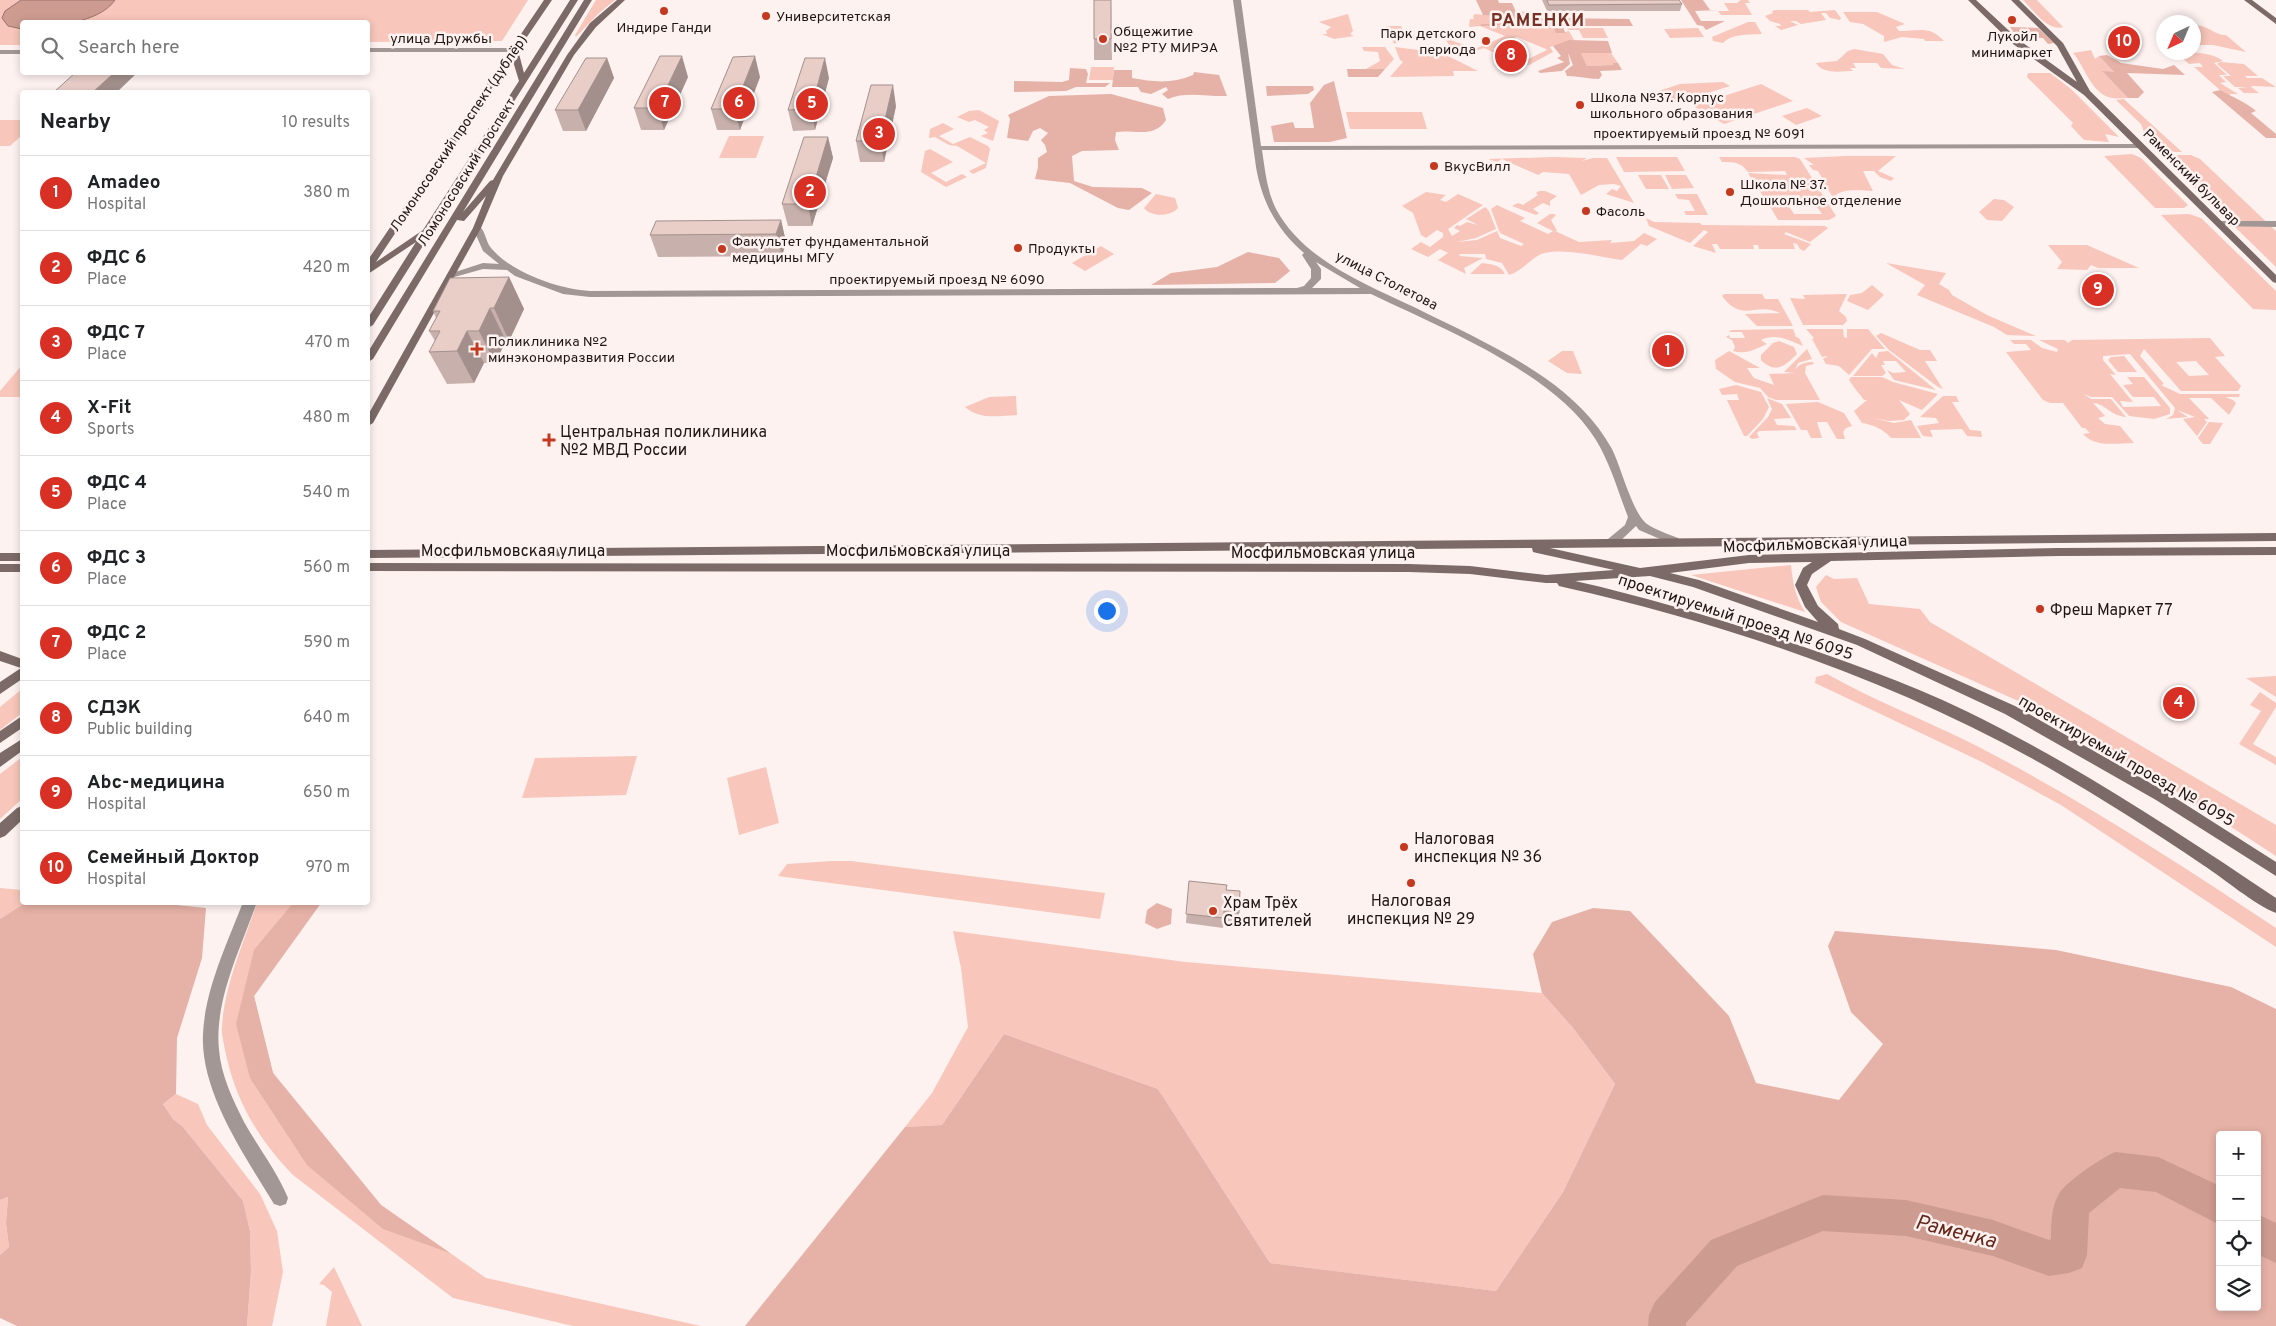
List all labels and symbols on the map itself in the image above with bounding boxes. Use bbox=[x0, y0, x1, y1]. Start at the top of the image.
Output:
marker: Индире Ганди bbox=[658, 5, 670, 17]
place label: Университетская bbox=[776, 9, 891, 26]
marker: Университетская bbox=[760, 10, 772, 22]
district label: РАМЕНКИ bbox=[1491, 10, 1585, 33]
marker: Лукойл минимаркет bbox=[2006, 14, 2018, 26]
north arrow bbox=[2156, 15, 2201, 60]
place label: Индире Ганди bbox=[616, 20, 712, 37]
pin: 10 bbox=[2108, 23, 2140, 61]
place label: Общежитие №2 РТУ МИРЭА bbox=[1113, 24, 1218, 57]
place label: Парк детского периода bbox=[1380, 26, 1476, 59]
place label: Лукойл минимаркет bbox=[1971, 29, 2053, 62]
street label: улица Дружбы bbox=[390, 31, 492, 48]
street label: Ломоносовский проспект (дублёр) bbox=[386, 32, 530, 234]
marker: Общежитие №2 РТУ МИРЭА bbox=[1097, 33, 1109, 45]
marker: Парк детского периода bbox=[1480, 35, 1492, 47]
pin: 8 bbox=[1495, 37, 1527, 75]
pin: 7 bbox=[649, 84, 681, 122]
pin: 6 bbox=[723, 84, 755, 122]
pin: 5 bbox=[796, 85, 828, 123]
place label: Школа №37. Корпус школьного образования bbox=[1590, 90, 1753, 123]
street label: Ломоносовский проспект bbox=[413, 95, 519, 249]
marker: Школа №37. Корпус школьного образования bbox=[1574, 99, 1586, 111]
pin: 3 bbox=[863, 115, 895, 153]
street label: проектируемый проезд № 6091 bbox=[1593, 126, 1805, 143]
street label: Раменский бульвар bbox=[2139, 126, 2243, 230]
place label: ВкусВилл bbox=[1444, 159, 1510, 176]
marker: ВкусВилл bbox=[1428, 160, 1440, 172]
pin: 2 bbox=[794, 173, 826, 211]
place label: Школа № 37. Дошкольное отделение bbox=[1740, 177, 1902, 210]
marker: Школа № 37. Дошкольное отделение bbox=[1724, 186, 1736, 198]
place label: Фасоль bbox=[1596, 204, 1645, 221]
marker: Фасоль bbox=[1580, 205, 1592, 217]
place label: Факультет фундаментальной медицины МГУ bbox=[732, 234, 929, 267]
place label: Продукты bbox=[1028, 241, 1095, 258]
marker: Продукты bbox=[1012, 242, 1024, 254]
marker: Факультет фундаментальной медицины МГУ bbox=[716, 243, 728, 255]
street label: улица Столетова bbox=[1332, 248, 1440, 314]
pin: 9 bbox=[2082, 271, 2114, 309]
street label: проектируемый проезд № 6090 bbox=[829, 272, 1045, 289]
pin: 1 bbox=[1652, 332, 1684, 370]
place label: Поликлиника №2 минэкономразвития России bbox=[488, 334, 675, 367]
marker: Поликлиника №2 минэкономразвития России bbox=[470, 342, 484, 356]
place label: Центральная поликлиника №2 МВД России bbox=[560, 423, 767, 461]
marker: Центральная поликлиника №2 МВД России bbox=[542, 433, 556, 447]
street label: Мосфильмовская улица bbox=[1723, 532, 1908, 558]
street label: Мосфильмовская улица bbox=[421, 542, 605, 562]
street label: Мосфильмовская улица bbox=[826, 542, 1010, 562]
street label: Мосфильмовская улица bbox=[1231, 544, 1415, 564]
street label: проектируемый проезд № 6095 bbox=[1615, 570, 1855, 665]
your location bbox=[1094, 598, 1120, 624]
place label: Фреш Маркет 77 bbox=[2050, 601, 2173, 621]
marker: Фреш Маркет 77 bbox=[2034, 603, 2046, 615]
pin: 4 bbox=[2163, 684, 2195, 722]
street label: проектируемый проезд № 6095 bbox=[2014, 692, 2238, 832]
place label: Налоговая инспекция № 36 bbox=[1414, 830, 1542, 868]
marker: Налоговая инспекция № 36 bbox=[1398, 841, 1410, 853]
marker: Налоговая инспекция № 29 bbox=[1405, 877, 1417, 889]
place label: Налоговая инспекция № 29 bbox=[1347, 892, 1475, 930]
place label: Храм Трёх Святителей bbox=[1223, 894, 1312, 932]
marker: Храм Трёх Святителей bbox=[1207, 905, 1219, 917]
water label: Раменка bbox=[1912, 1209, 1999, 1256]

